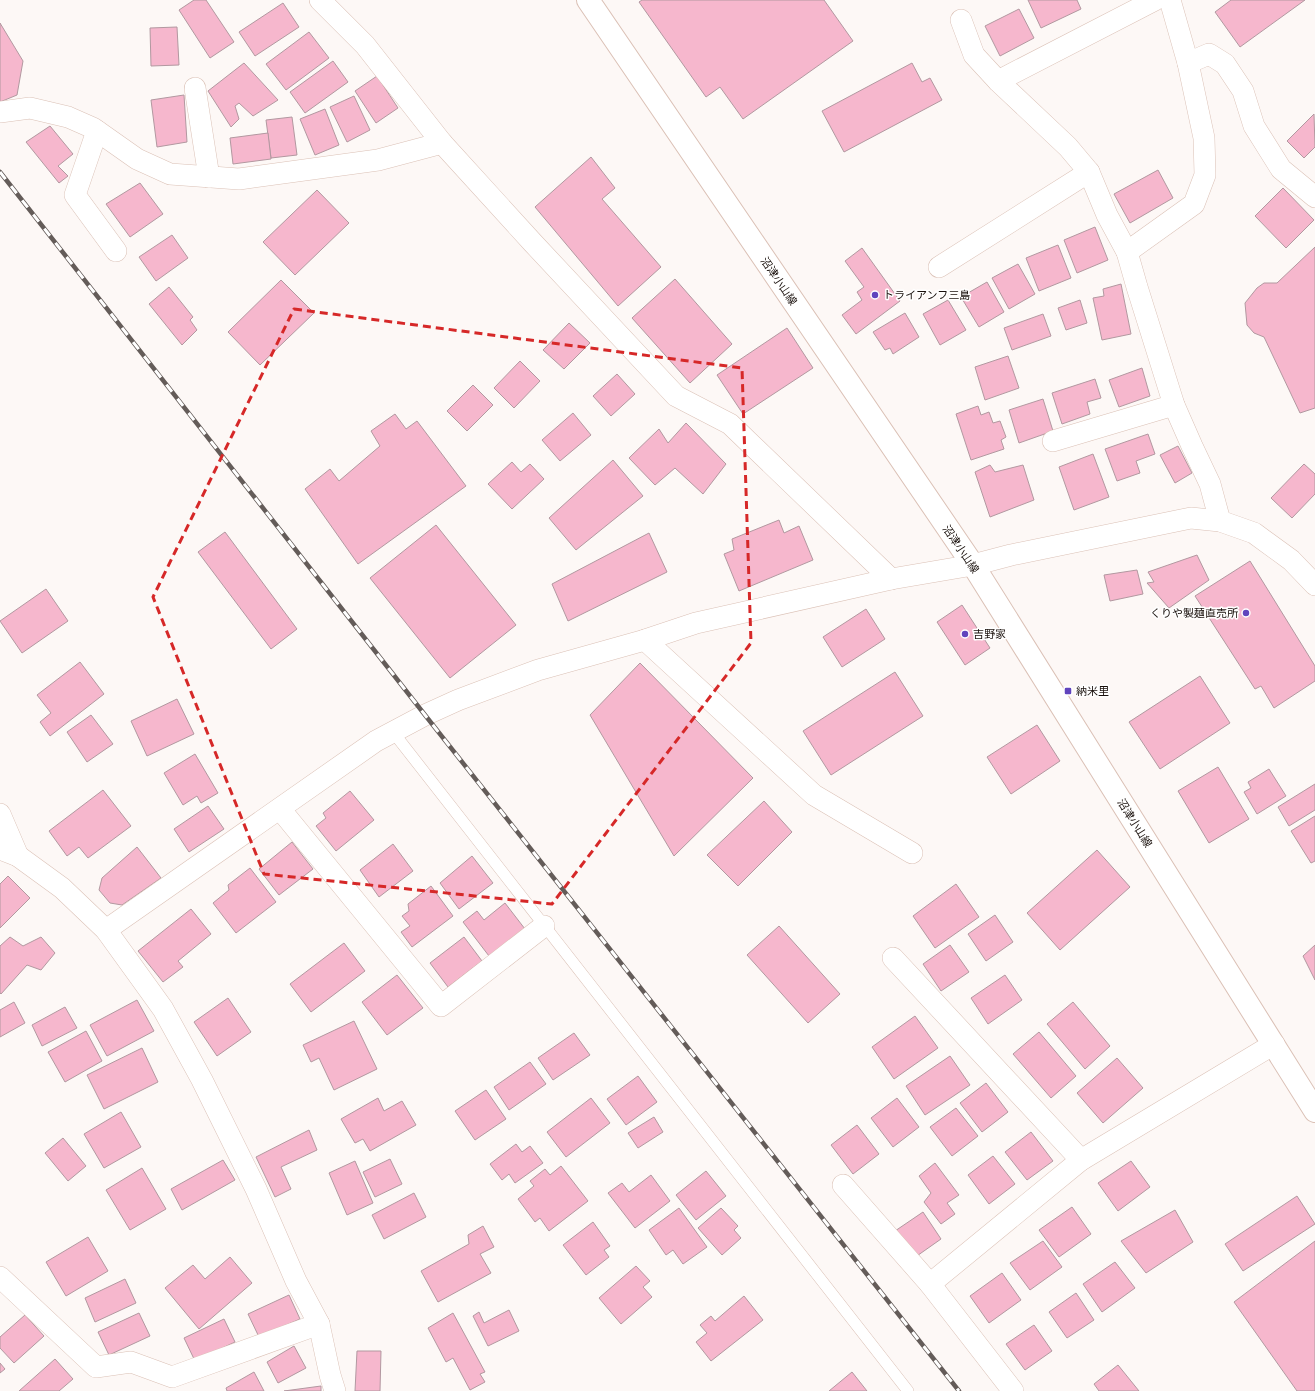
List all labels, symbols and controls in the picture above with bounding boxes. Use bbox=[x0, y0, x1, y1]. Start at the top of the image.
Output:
street label: 沼津小山線 bbox=[758, 254, 800, 308]
place label: トライアンフ三島 bbox=[883, 288, 970, 302]
marker: トライアンフ三島 bbox=[870, 290, 880, 300]
street label: 沼津小山線 bbox=[940, 522, 982, 576]
place label: くりや製麺直売所 bbox=[1150, 606, 1239, 620]
marker: くりや製麺直売所 bbox=[1241, 608, 1251, 618]
place label: 吉野家 bbox=[973, 627, 1006, 641]
marker: 吉野家 bbox=[960, 629, 970, 639]
place label: 納米里 bbox=[1076, 684, 1109, 698]
marker: 納米里 bbox=[1063, 686, 1073, 696]
street label: 沼津小山線 bbox=[1114, 796, 1156, 850]

